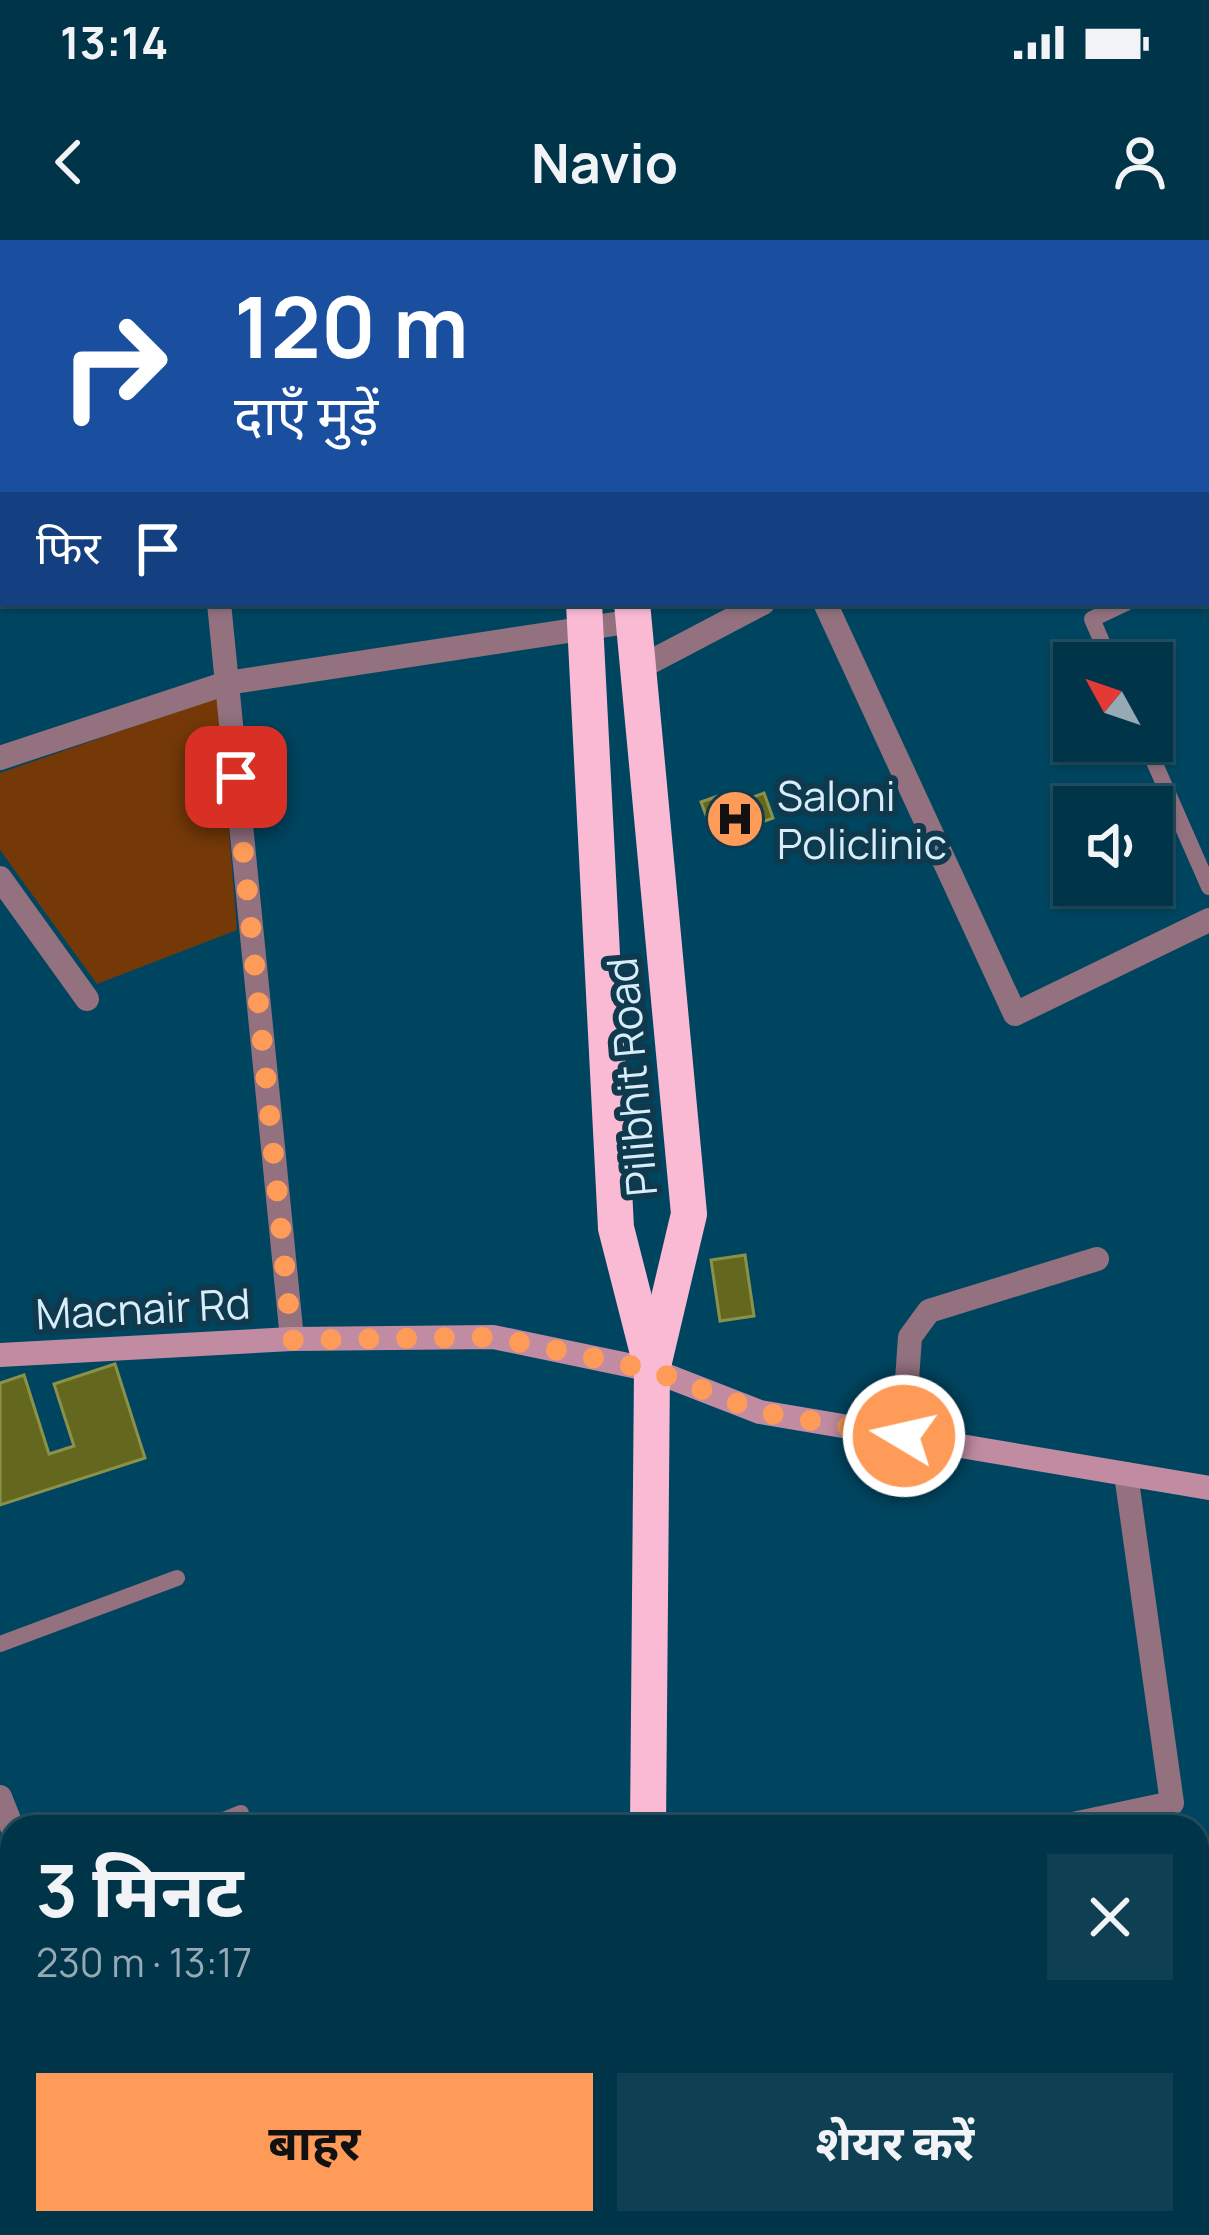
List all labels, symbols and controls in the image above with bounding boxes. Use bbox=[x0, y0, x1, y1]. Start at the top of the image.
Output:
text: 13:14 bbox=[60, 11, 168, 73]
text: Navio bbox=[531, 125, 678, 199]
icon: back bbox=[36, 129, 102, 195]
icon: person bbox=[1107, 129, 1173, 195]
text: 120 m bbox=[234, 268, 468, 383]
icon: right bbox=[36, 288, 192, 444]
text: दाएँ मुड़ें bbox=[234, 377, 379, 451]
text: फिर bbox=[36, 516, 101, 578]
icon: arrive bbox=[125, 516, 191, 582]
north arrow bbox=[1053, 642, 1173, 762]
map controls bbox=[1053, 642, 1173, 906]
pin bbox=[185, 726, 287, 828]
icon: arrive bbox=[203, 744, 269, 810]
place label: Saloni Policlinic bbox=[777, 766, 947, 872]
button: sound bbox=[1053, 786, 1173, 906]
hospital icon: Saloni Policlinic bbox=[704, 788, 766, 850]
street label: Pilibhit Road bbox=[592, 955, 670, 1199]
street label: Macnair Rd bbox=[34, 1273, 252, 1343]
position arrow bbox=[841, 1373, 967, 1499]
text: 3 मिनट bbox=[36, 1840, 243, 1939]
button: close bbox=[1047, 1854, 1173, 1980]
text: 230 m · 13:17 bbox=[36, 1935, 252, 1989]
button: बाहर bbox=[36, 2073, 593, 2211]
button: शेयर करें bbox=[617, 2073, 1173, 2211]

